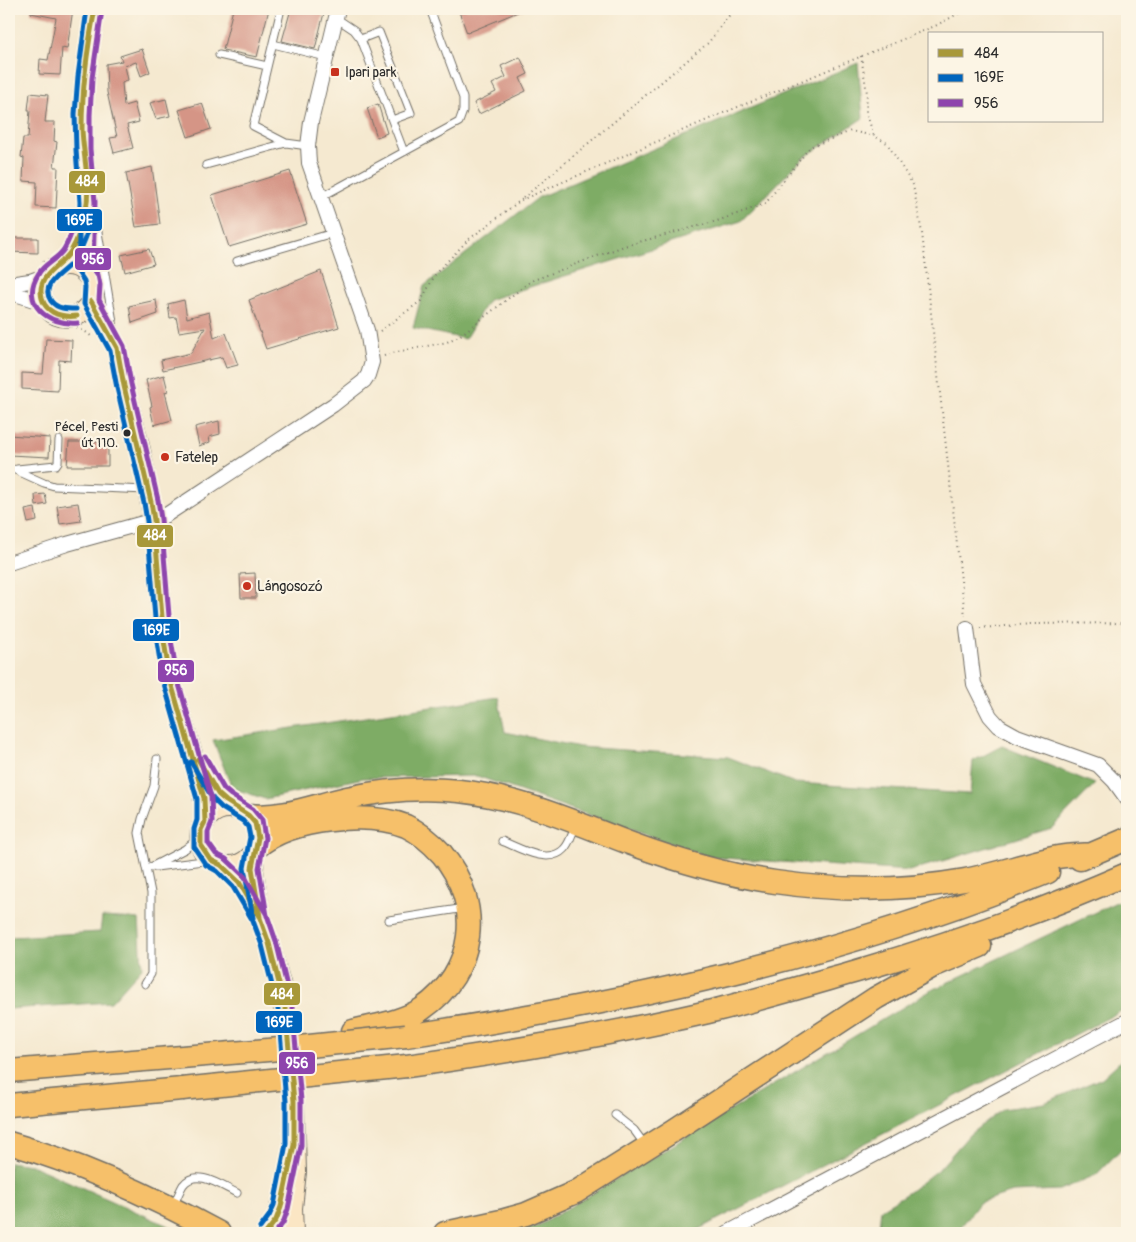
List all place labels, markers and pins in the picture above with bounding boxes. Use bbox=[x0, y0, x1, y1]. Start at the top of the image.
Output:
place label: Ipari park bbox=[345, 64, 397, 81]
marker: Ipari park bbox=[329, 66, 341, 78]
place label: Pécel, Pesti út 110. bbox=[55, 419, 118, 451]
marker: Pécel, Pesti út 110. bbox=[122, 428, 132, 438]
place label: Fatelep bbox=[175, 449, 218, 466]
marker: Fatelep bbox=[159, 451, 171, 463]
place label: Lángosozó bbox=[257, 578, 323, 595]
marker: Lángosozó bbox=[241, 580, 253, 592]

